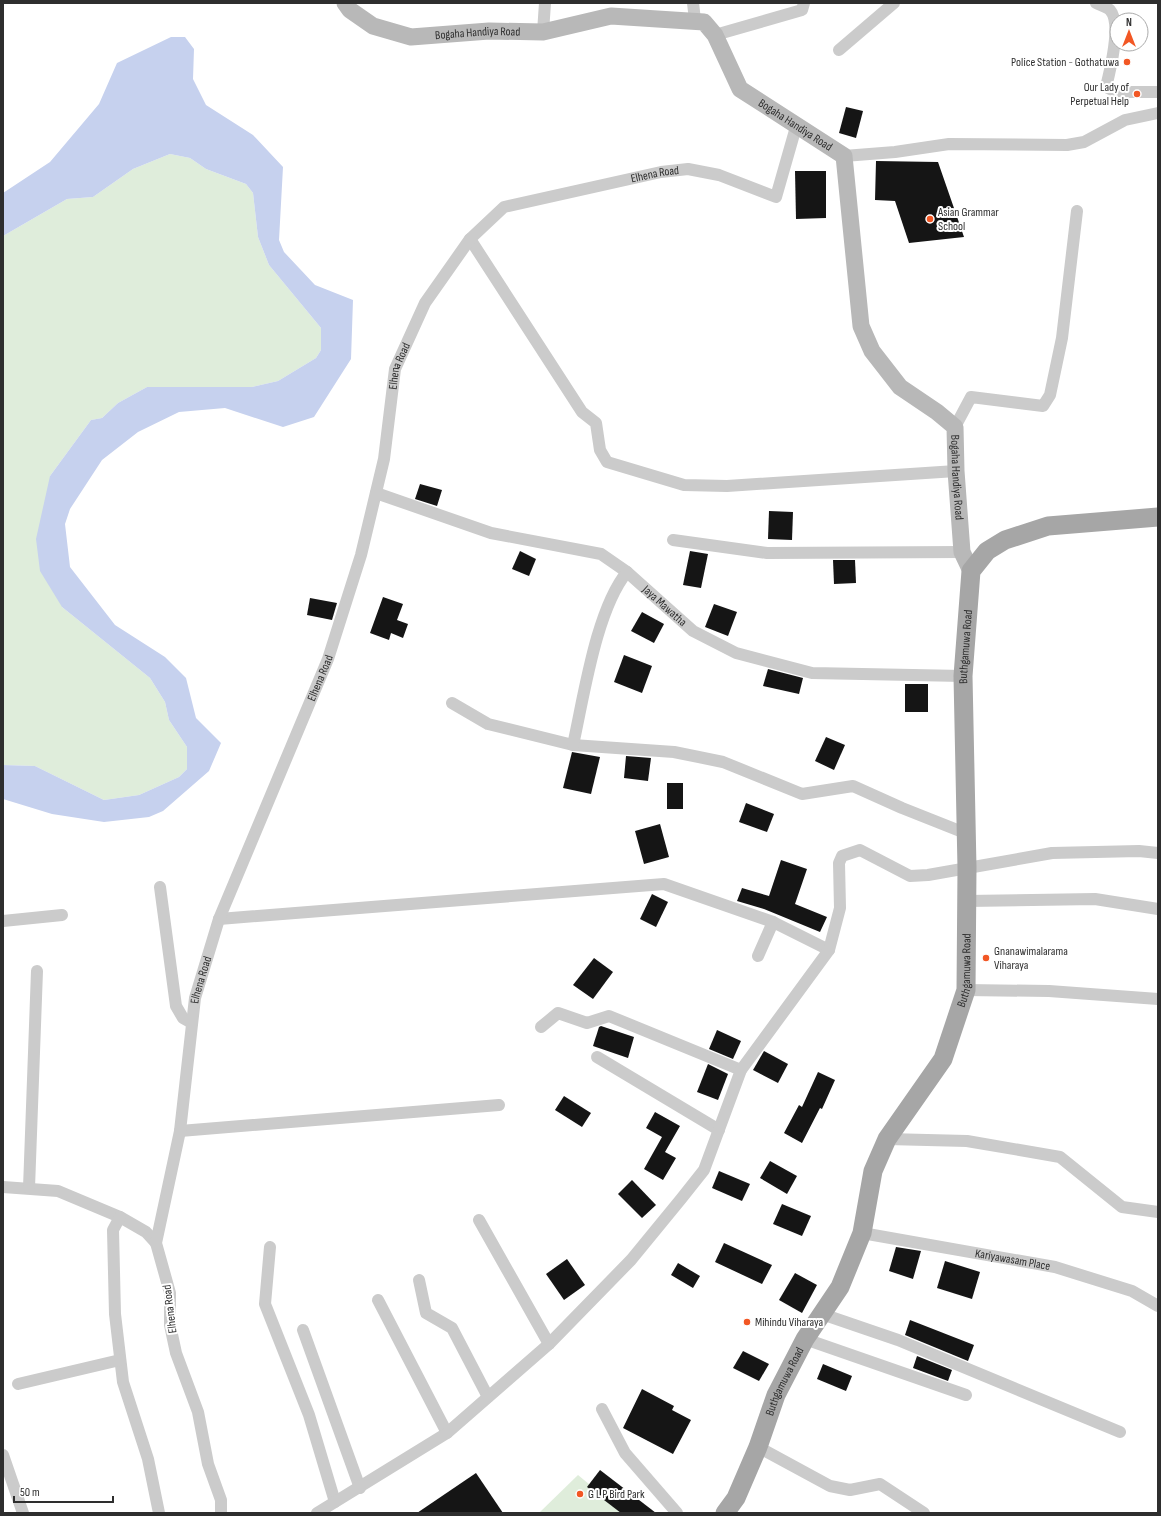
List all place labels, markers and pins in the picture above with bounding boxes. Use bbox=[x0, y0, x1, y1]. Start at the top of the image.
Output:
place label: Police Station - Gothatuwa bbox=[1011, 55, 1119, 70]
marker: Police Station - Gothatuwa bbox=[1122, 57, 1132, 67]
place label: Our Lady of Perpetual Help bbox=[1070, 80, 1130, 109]
marker: Our Lady of Perpetual Help bbox=[1132, 89, 1142, 99]
place label: Asian Grammar School bbox=[937, 205, 999, 234]
marker: Asian Grammar School bbox=[925, 214, 935, 224]
place label: Gnanawimalarama Viharaya bbox=[994, 944, 1068, 973]
marker: Gnanawimalarama Viharaya bbox=[981, 953, 991, 963]
place label: Mihindu Viharaya bbox=[755, 1315, 823, 1330]
marker: Mihindu Viharaya bbox=[742, 1317, 752, 1327]
place label: G L P Bird Park bbox=[588, 1487, 645, 1502]
marker: G L P Bird Park bbox=[575, 1489, 585, 1499]

